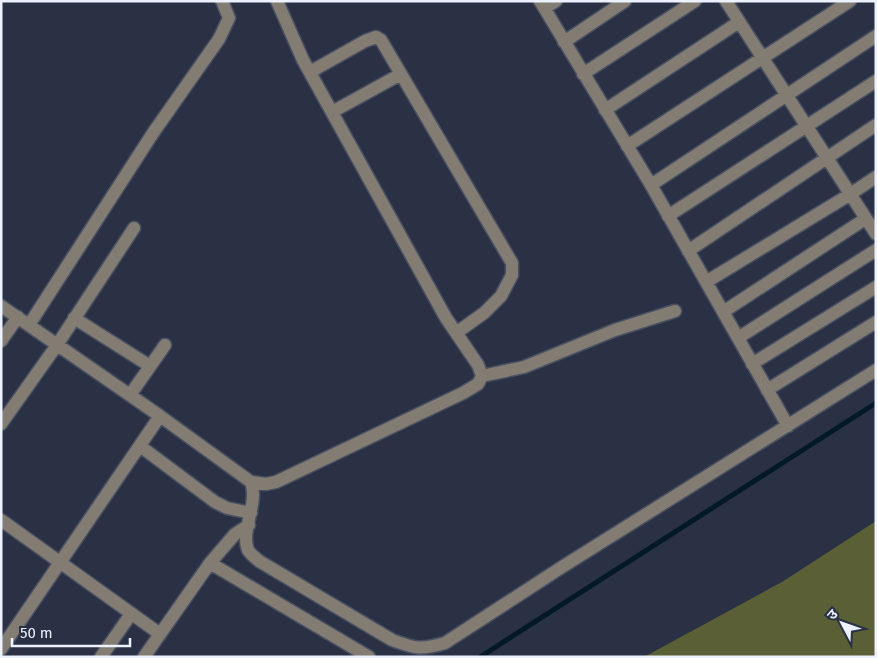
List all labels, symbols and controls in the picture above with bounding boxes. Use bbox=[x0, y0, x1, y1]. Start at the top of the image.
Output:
north arrow bbox=[817, 598, 867, 648]
text: उ bbox=[823, 606, 842, 623]
scale bar bbox=[12, 616, 130, 648]
text: 50 m bbox=[20, 624, 53, 642]

